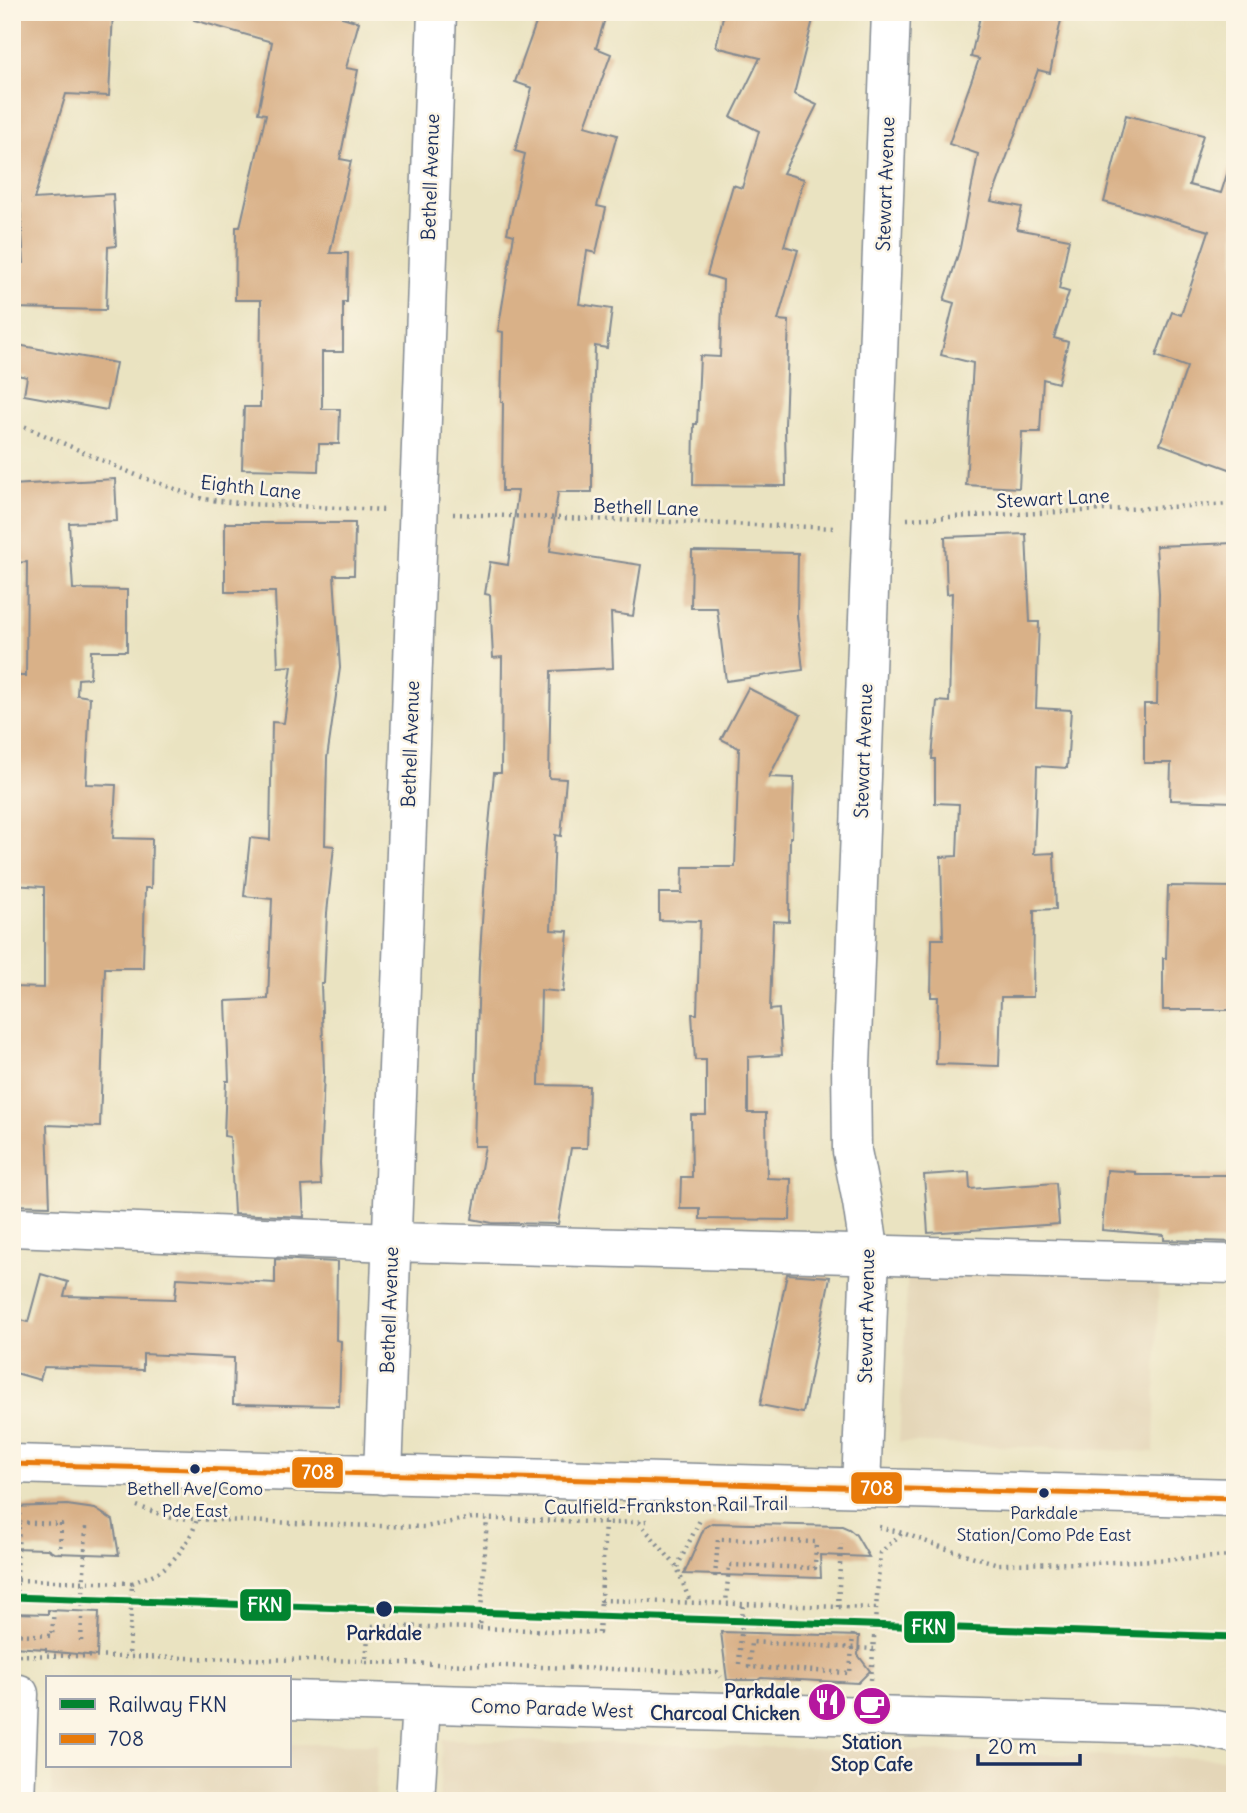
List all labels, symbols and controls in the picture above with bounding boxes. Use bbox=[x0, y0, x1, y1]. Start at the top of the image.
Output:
street label: Bethell Avenue bbox=[416, 113, 444, 241]
street label: Stewart Avenue bbox=[871, 116, 899, 252]
street label: Eighth Lane bbox=[200, 470, 302, 504]
street label: Stewart Lane bbox=[996, 483, 1110, 513]
street label: Bethell Lane bbox=[593, 493, 699, 521]
street label: Bethell Avenue bbox=[396, 680, 424, 808]
street label: Stewart Avenue bbox=[849, 683, 877, 819]
street label: Bethell Avenue bbox=[375, 1246, 403, 1374]
street label: Stewart Avenue bbox=[853, 1248, 879, 1384]
line badge: 708 bbox=[291, 1456, 344, 1489]
text: 708 bbox=[302, 1460, 334, 1484]
marker: Bethell Ave/Como Pde East bbox=[188, 1462, 202, 1476]
line badge: 708 bbox=[850, 1471, 903, 1505]
text: 708 bbox=[861, 1476, 893, 1500]
place label: Bethell Ave/Como Pde East bbox=[127, 1478, 263, 1522]
marker: Parkdale Station/Como Pde East bbox=[1037, 1486, 1051, 1500]
street label: Caulfield-Frankston Rail Trail bbox=[544, 1491, 788, 1519]
place label: Parkdale Station/Como Pde East bbox=[957, 1502, 1132, 1546]
line badge: FKN bbox=[239, 1588, 292, 1622]
text: FKN bbox=[247, 1593, 283, 1617]
marker: Parkdale bbox=[374, 1599, 394, 1619]
line badge: FKN bbox=[903, 1610, 956, 1644]
text: FKN bbox=[911, 1615, 947, 1639]
place label: Parkdale bbox=[346, 1621, 422, 1645]
legend bbox=[46, 1676, 290, 1768]
place label: Parkdale Charcoal Chicken bbox=[650, 1679, 800, 1725]
restaurant icon: Parkdale Charcoal Chicken bbox=[806, 1681, 848, 1723]
cafe icon: Station Stop Cafe bbox=[851, 1685, 893, 1727]
text: Railway FKN bbox=[108, 1691, 227, 1718]
street label: Como Parade West bbox=[470, 1693, 634, 1723]
scale bar bbox=[978, 1722, 1079, 1766]
text: 708 bbox=[108, 1725, 144, 1752]
place label: Station Stop Cafe bbox=[831, 1730, 913, 1776]
text: 20 m bbox=[988, 1733, 1037, 1760]

